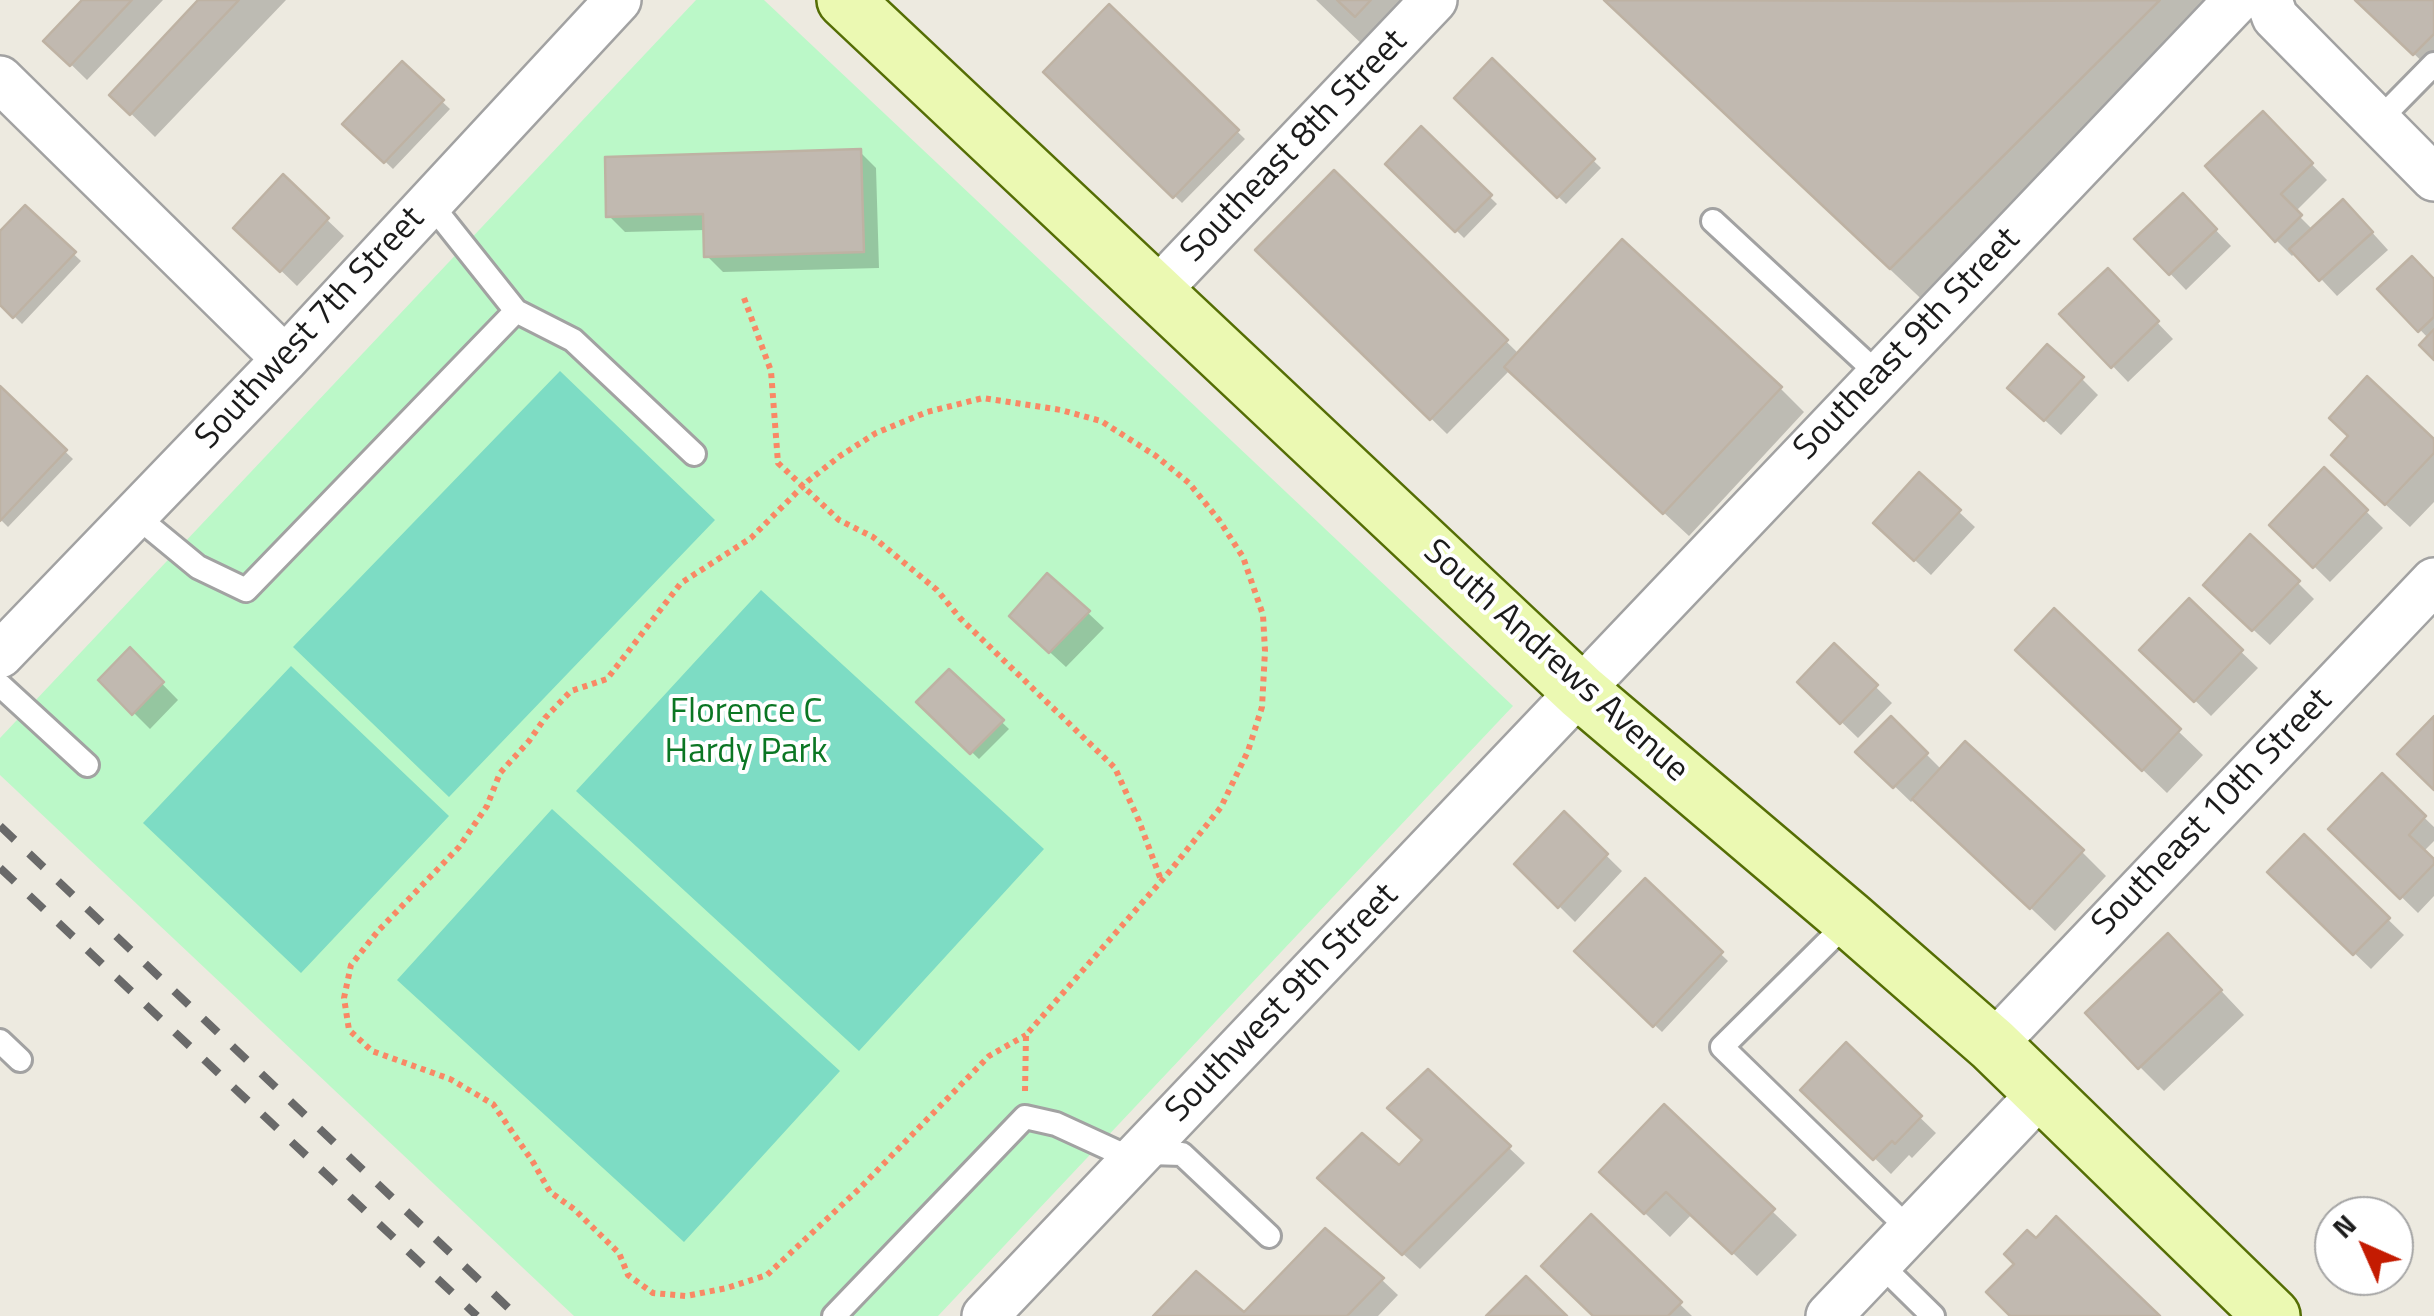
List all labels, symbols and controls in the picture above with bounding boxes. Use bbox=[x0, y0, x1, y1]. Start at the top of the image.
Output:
street label: Southeast 8th Street bbox=[1173, 22, 1417, 272]
street label: Southwest 7th Street bbox=[188, 199, 434, 459]
street label: Southeast 9th Street bbox=[1786, 220, 2030, 470]
street label: South Andrews Avenue bbox=[1414, 532, 1696, 792]
street label: Southeast 10th Street bbox=[2084, 681, 2342, 945]
park label: Florence C Hardy Park bbox=[665, 692, 827, 774]
street label: Southwest 9th Street bbox=[1158, 876, 1408, 1132]
north arrow bbox=[2314, 1196, 2414, 1296]
text: N bbox=[2322, 1204, 2366, 1248]

